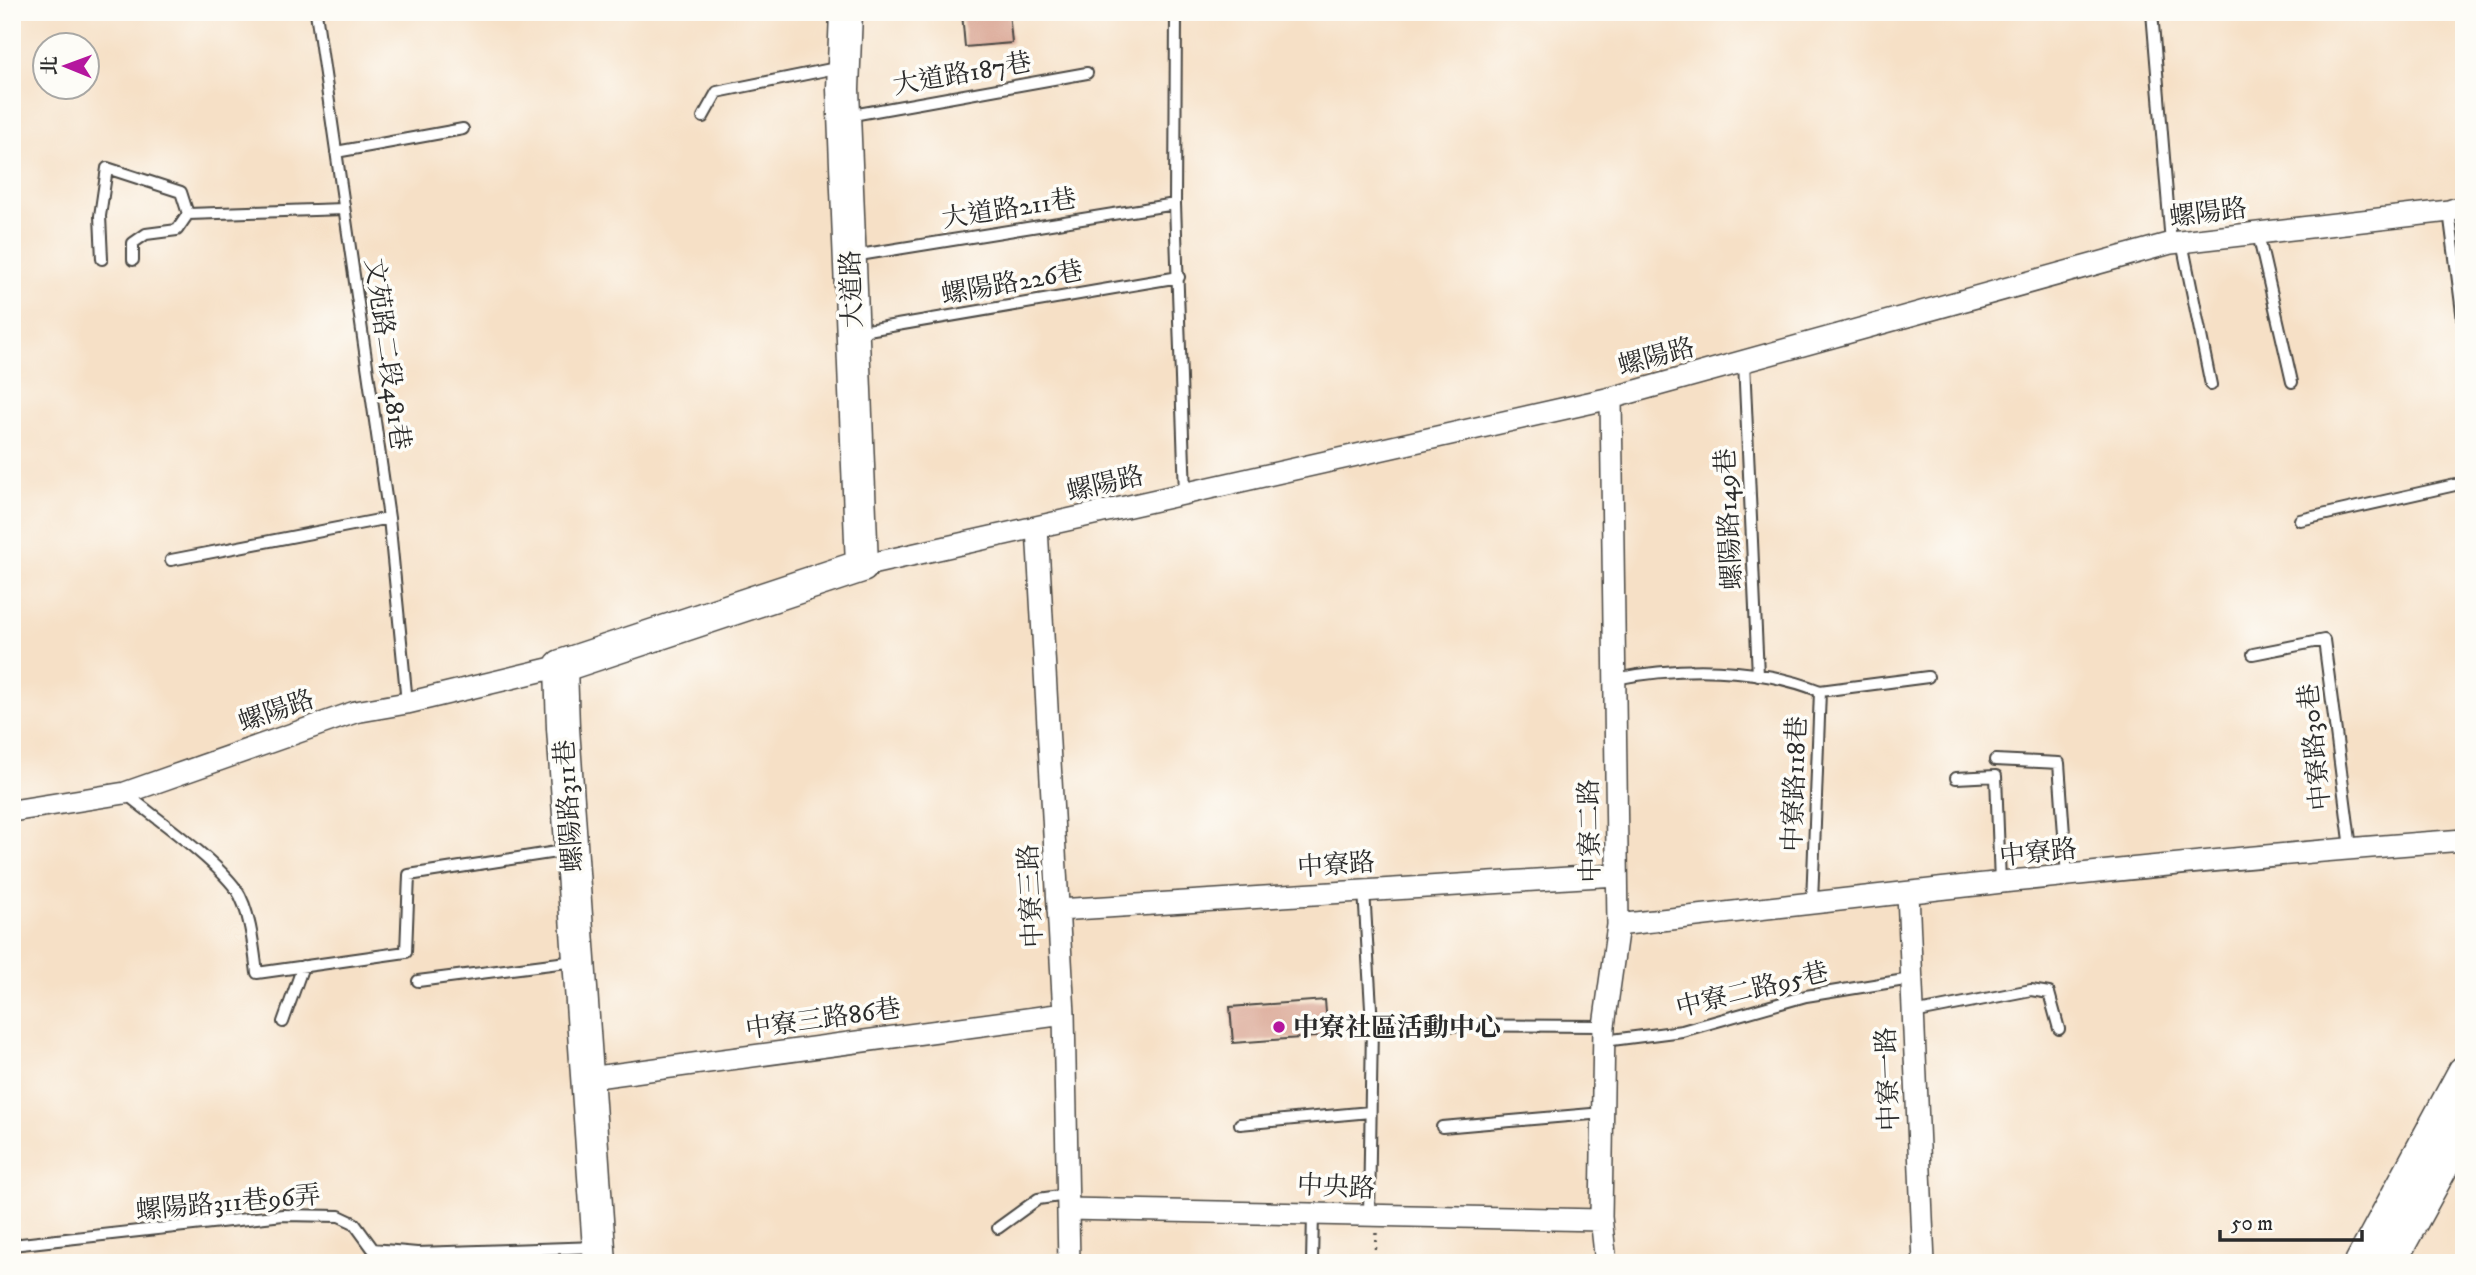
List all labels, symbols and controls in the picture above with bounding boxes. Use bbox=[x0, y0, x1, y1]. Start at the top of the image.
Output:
north arrow bbox=[32, 32, 102, 102]
street label: 大道路187巷 bbox=[890, 46, 1034, 103]
text: 北 bbox=[39, 56, 62, 75]
street label: 大道路211巷 bbox=[940, 183, 1079, 236]
street label: 螺陽路 bbox=[2167, 192, 2249, 235]
street label: 大道路 bbox=[835, 249, 870, 329]
street label: 螺陽路226巷 bbox=[939, 255, 1086, 312]
street label: 文苑路二段481巷 bbox=[357, 256, 416, 452]
street label: 螺陽路 bbox=[1614, 331, 1698, 383]
street label: 螺陽路149巷 bbox=[1709, 447, 1750, 590]
street label: 螺陽路 bbox=[1064, 460, 1147, 509]
street label: 中寮路30巷 bbox=[2292, 682, 2339, 812]
street label: 螺陽路 bbox=[234, 683, 319, 740]
street label: 中寮路118巷 bbox=[1777, 715, 1814, 853]
street label: 螺陽路311巷 bbox=[548, 739, 591, 873]
street label: 中寮二路 bbox=[1573, 779, 1608, 883]
street label: 中寮路 bbox=[1998, 833, 2079, 874]
street label: 中寮三路 bbox=[1012, 843, 1051, 949]
street label: 中寮路 bbox=[1296, 846, 1376, 885]
street label: 中寮二路95巷 bbox=[1673, 956, 1832, 1025]
street label: 中寮三路86巷 bbox=[743, 992, 903, 1047]
place label: 中寮社區活動中心 bbox=[1293, 1012, 1501, 1045]
marker: 中寮社區活動中心 bbox=[1271, 1019, 1287, 1035]
street label: 中寮一路 bbox=[1870, 1026, 1907, 1131]
street label: 中央路 bbox=[1296, 1169, 1376, 1206]
street label: 螺陽路311巷96弄 bbox=[134, 1179, 322, 1228]
scale bar bbox=[2220, 1198, 2362, 1242]
text: 50 m bbox=[2231, 1211, 2273, 1237]

